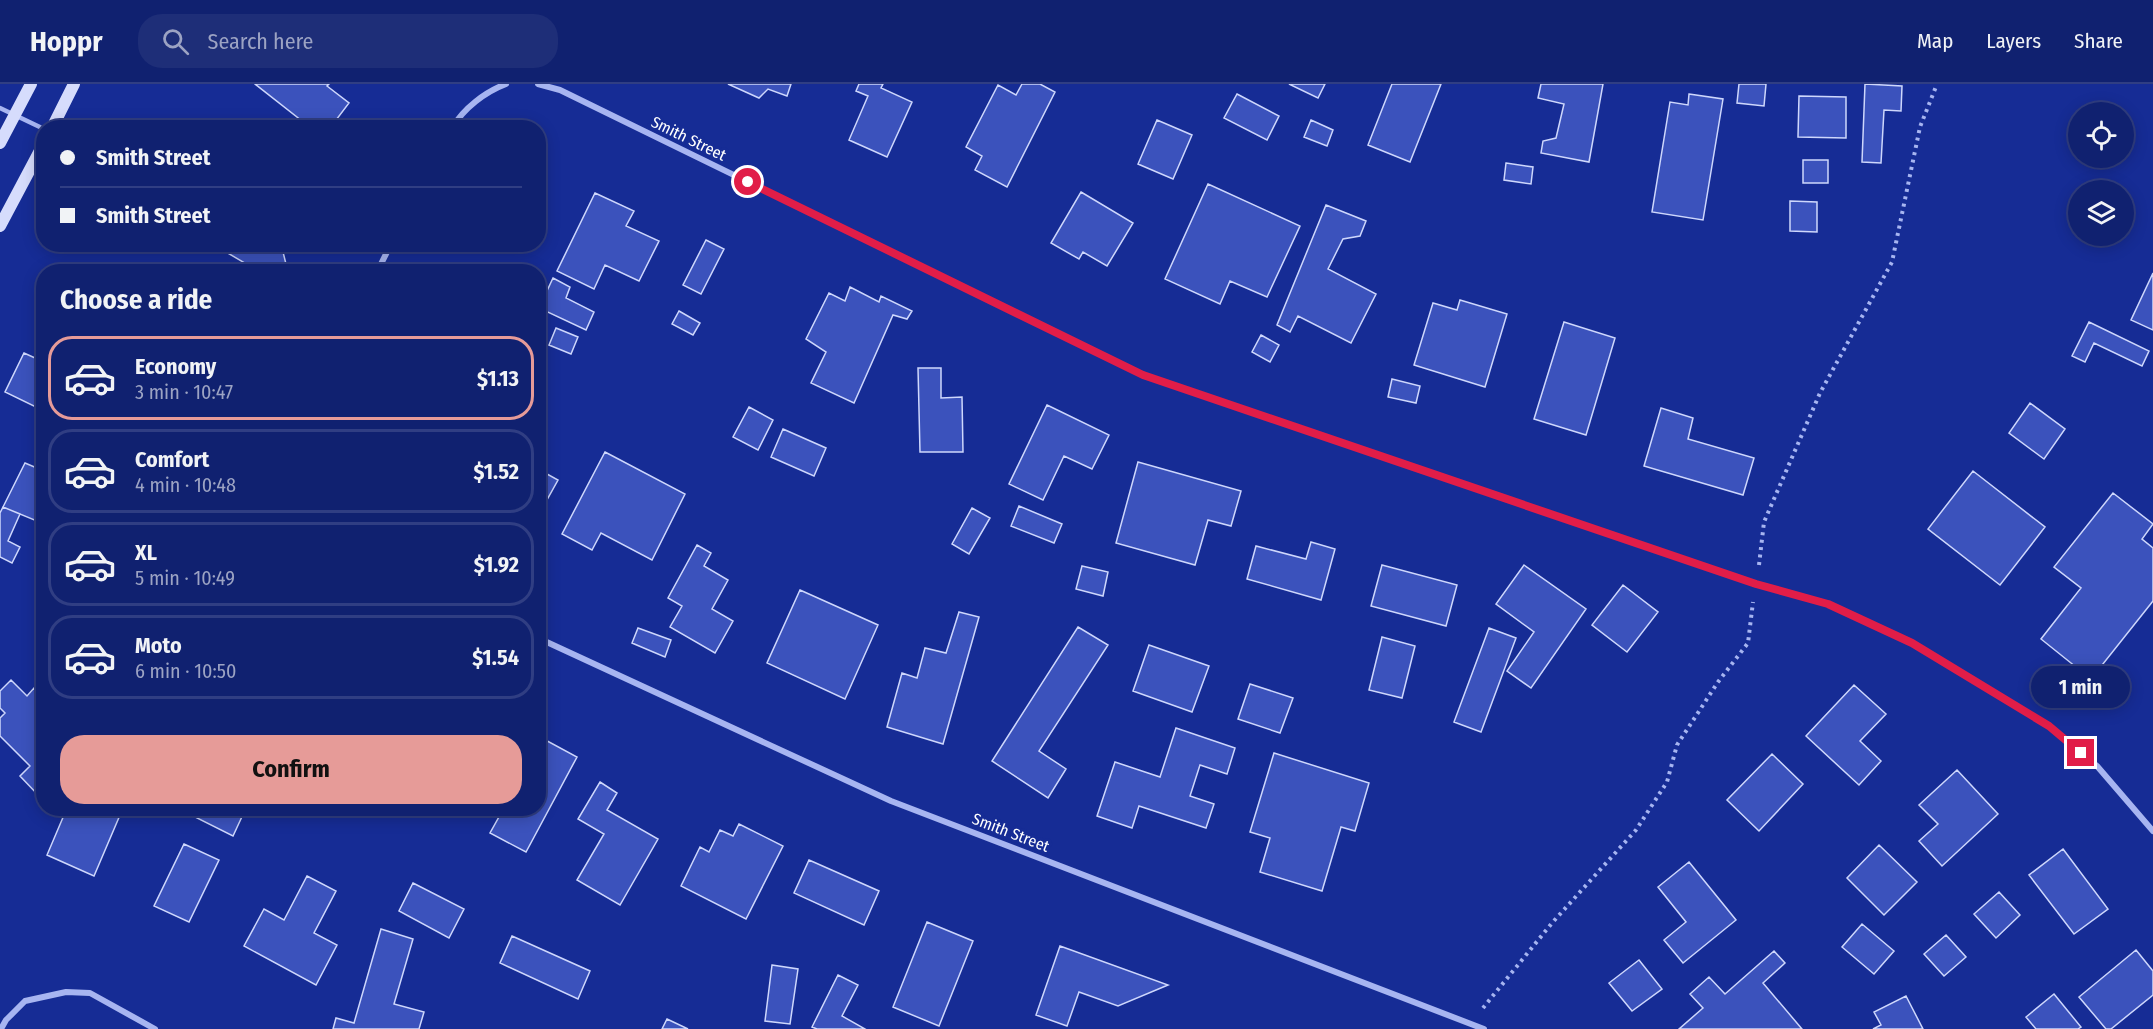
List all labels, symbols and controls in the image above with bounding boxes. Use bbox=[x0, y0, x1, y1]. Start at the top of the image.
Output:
search box bbox=[138, 14, 558, 68]
text: Hoppr bbox=[30, 25, 102, 58]
icon: search bbox=[159, 25, 192, 58]
text: Search here bbox=[207, 28, 313, 55]
text: Map bbox=[1917, 28, 1953, 54]
text: Layers bbox=[1986, 28, 2041, 54]
text: Share bbox=[2074, 28, 2123, 54]
map controls bbox=[2068, 102, 2134, 246]
button: locate bbox=[2068, 102, 2134, 168]
street label: Smith Street bbox=[648, 112, 730, 165]
text: Smith Street bbox=[96, 144, 210, 171]
route start bbox=[734, 168, 761, 195]
button: layers bbox=[2068, 180, 2134, 246]
text: Smith Street bbox=[96, 202, 210, 229]
text: Choose a ride bbox=[60, 284, 212, 316]
icon: car bbox=[63, 351, 117, 405]
text: Economy bbox=[135, 353, 216, 380]
text: $1.13 bbox=[477, 365, 519, 392]
text: 3 min · 10:47 bbox=[135, 380, 233, 404]
icon: car bbox=[63, 444, 117, 498]
text: Comfort bbox=[135, 446, 209, 473]
text: $1.52 bbox=[474, 458, 519, 485]
text: 4 min · 10:48 bbox=[135, 473, 236, 497]
icon: car bbox=[63, 537, 117, 591]
text: XL bbox=[135, 539, 157, 566]
text: $1.92 bbox=[474, 551, 519, 578]
text: 5 min · 10:49 bbox=[135, 566, 235, 590]
icon: car bbox=[63, 630, 117, 684]
text: Moto bbox=[135, 632, 182, 659]
text: $1.54 bbox=[472, 644, 519, 671]
text: 6 min · 10:50 bbox=[135, 659, 236, 683]
callout: 1 min bbox=[2032, 666, 2130, 708]
text: 1 min bbox=[2059, 675, 2102, 699]
button: Confirm bbox=[60, 735, 522, 804]
route end bbox=[2067, 739, 2094, 766]
street label: Smith Street bbox=[970, 809, 1053, 856]

